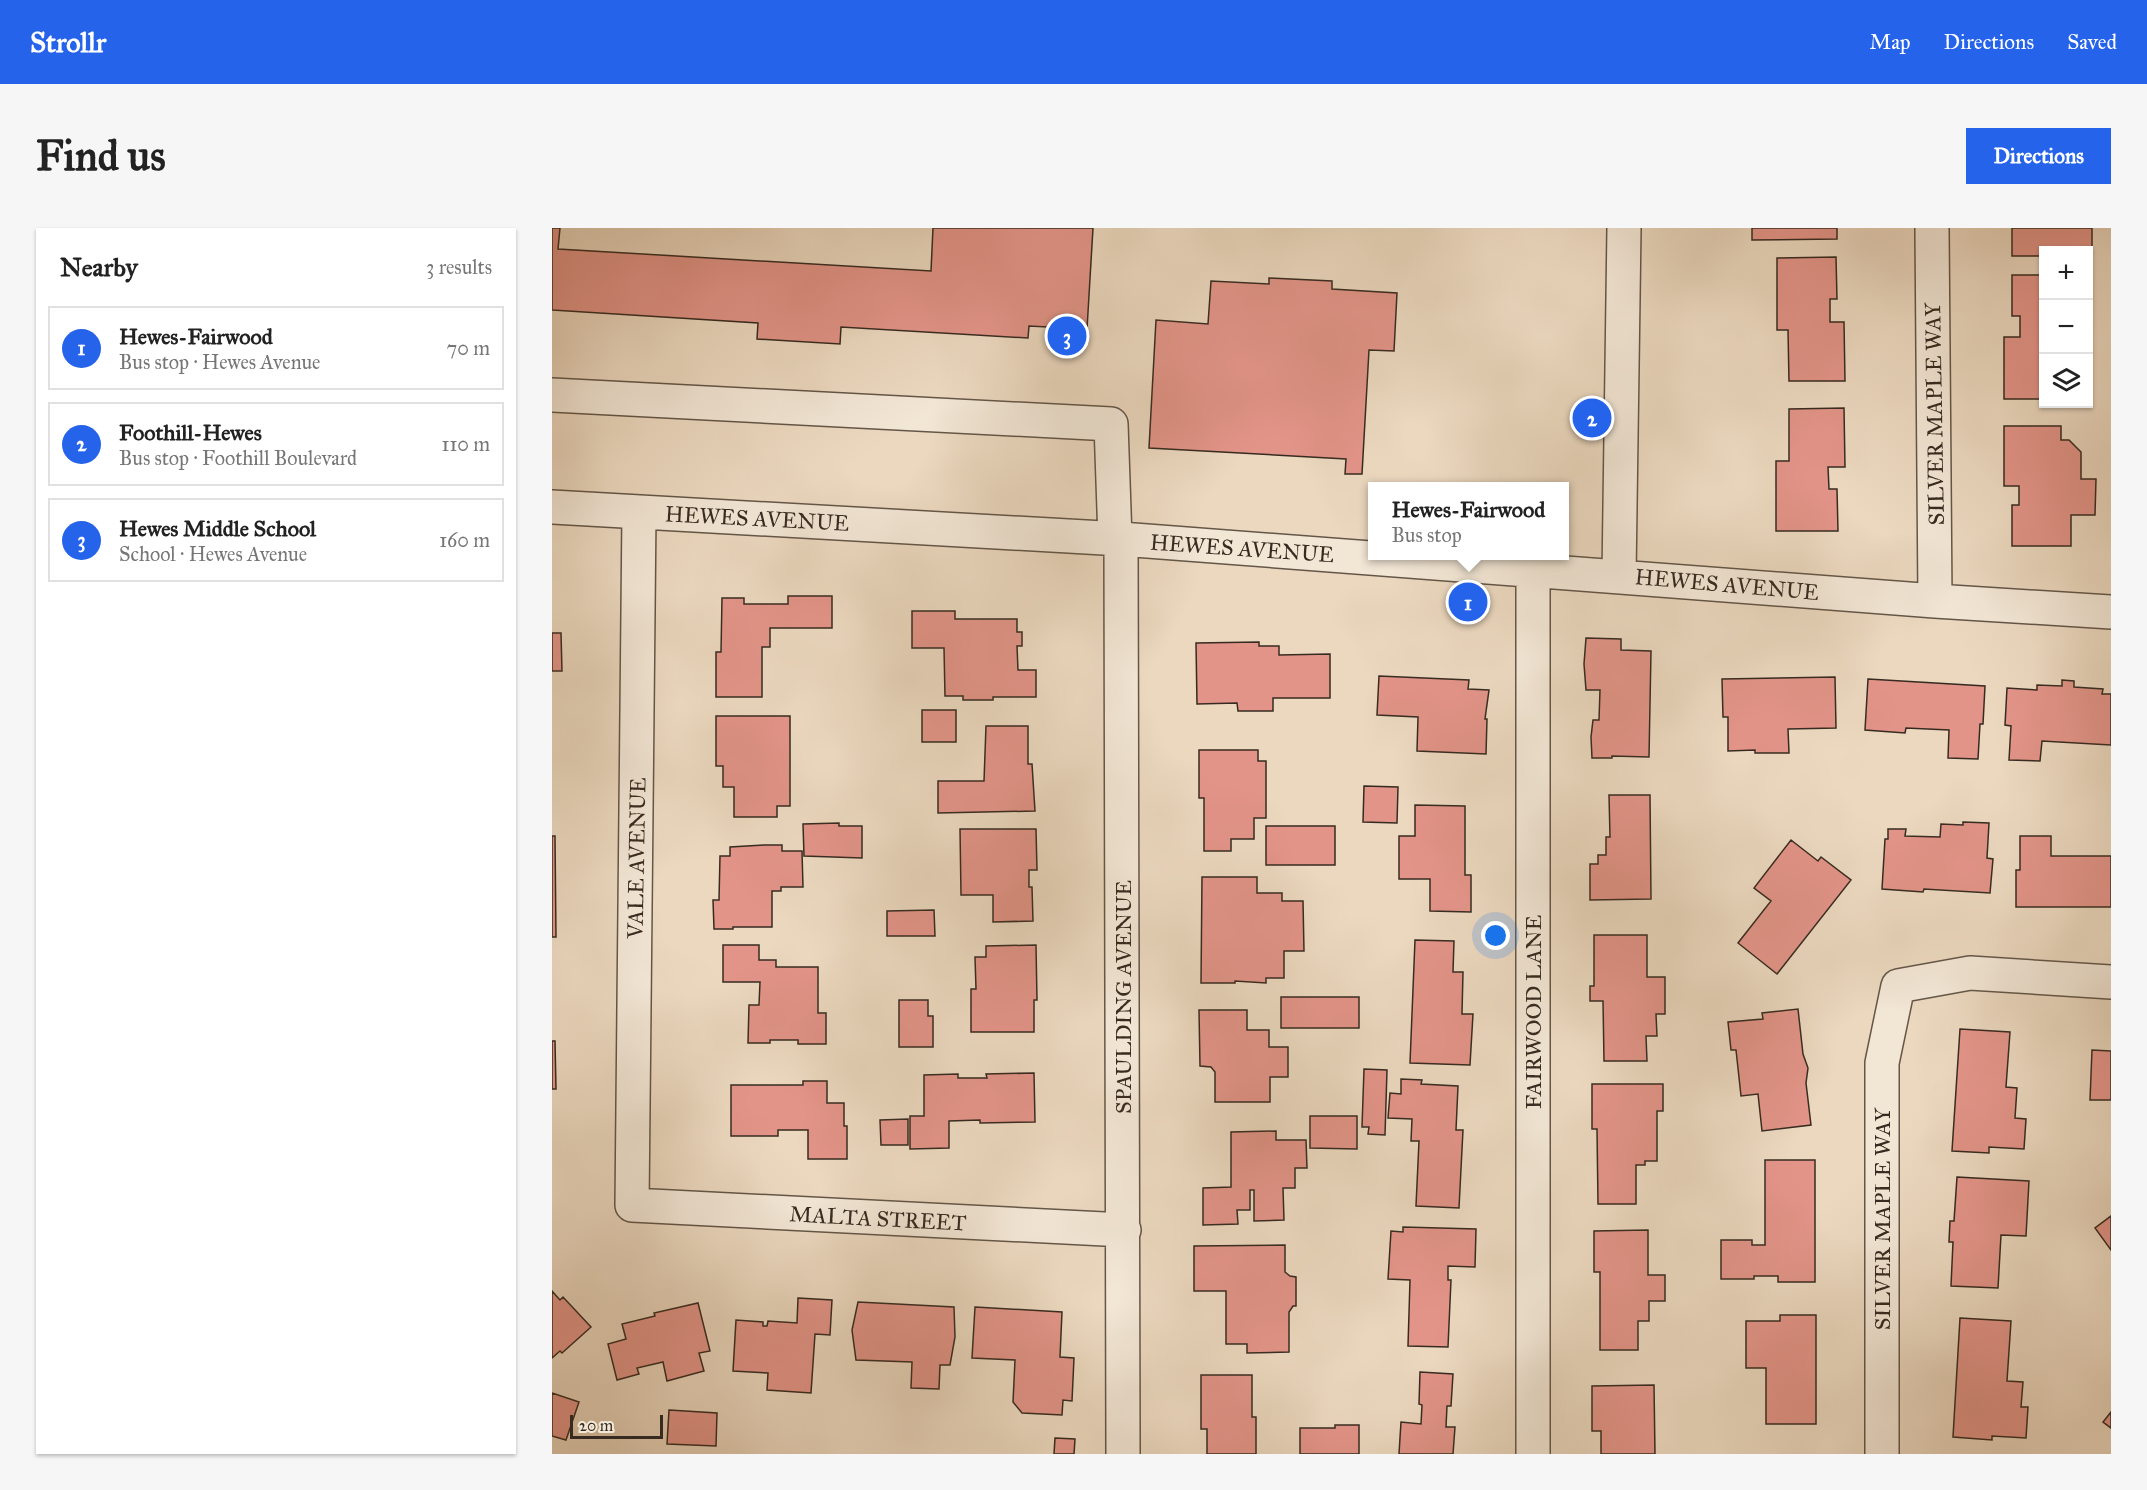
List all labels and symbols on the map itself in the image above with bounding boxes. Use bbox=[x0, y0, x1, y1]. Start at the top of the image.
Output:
street label: SILVER MAPLE WAY bbox=[1919, 301, 1950, 526]
pin: 3 bbox=[1048, 314, 1086, 358]
pin: 2 bbox=[1572, 396, 1612, 441]
street label: HEWES AVENUE bbox=[664, 500, 850, 537]
street label: HEWES AVENUE bbox=[1149, 529, 1335, 568]
street label: HEWES AVENUE bbox=[1634, 563, 1820, 606]
pin: 1 bbox=[1448, 580, 1488, 625]
street label: VALE AVENUE bbox=[622, 777, 651, 940]
street label: SPAULDING AVENUE bbox=[1110, 880, 1137, 1114]
street label: FAIRWOOD LANE bbox=[1520, 915, 1547, 1109]
your location bbox=[1481, 921, 1510, 950]
street label: SILVER MAPLE WAY bbox=[1869, 1107, 1896, 1330]
street label: MALTA STREET bbox=[789, 1200, 967, 1237]
scale bar bbox=[570, 1412, 663, 1440]

